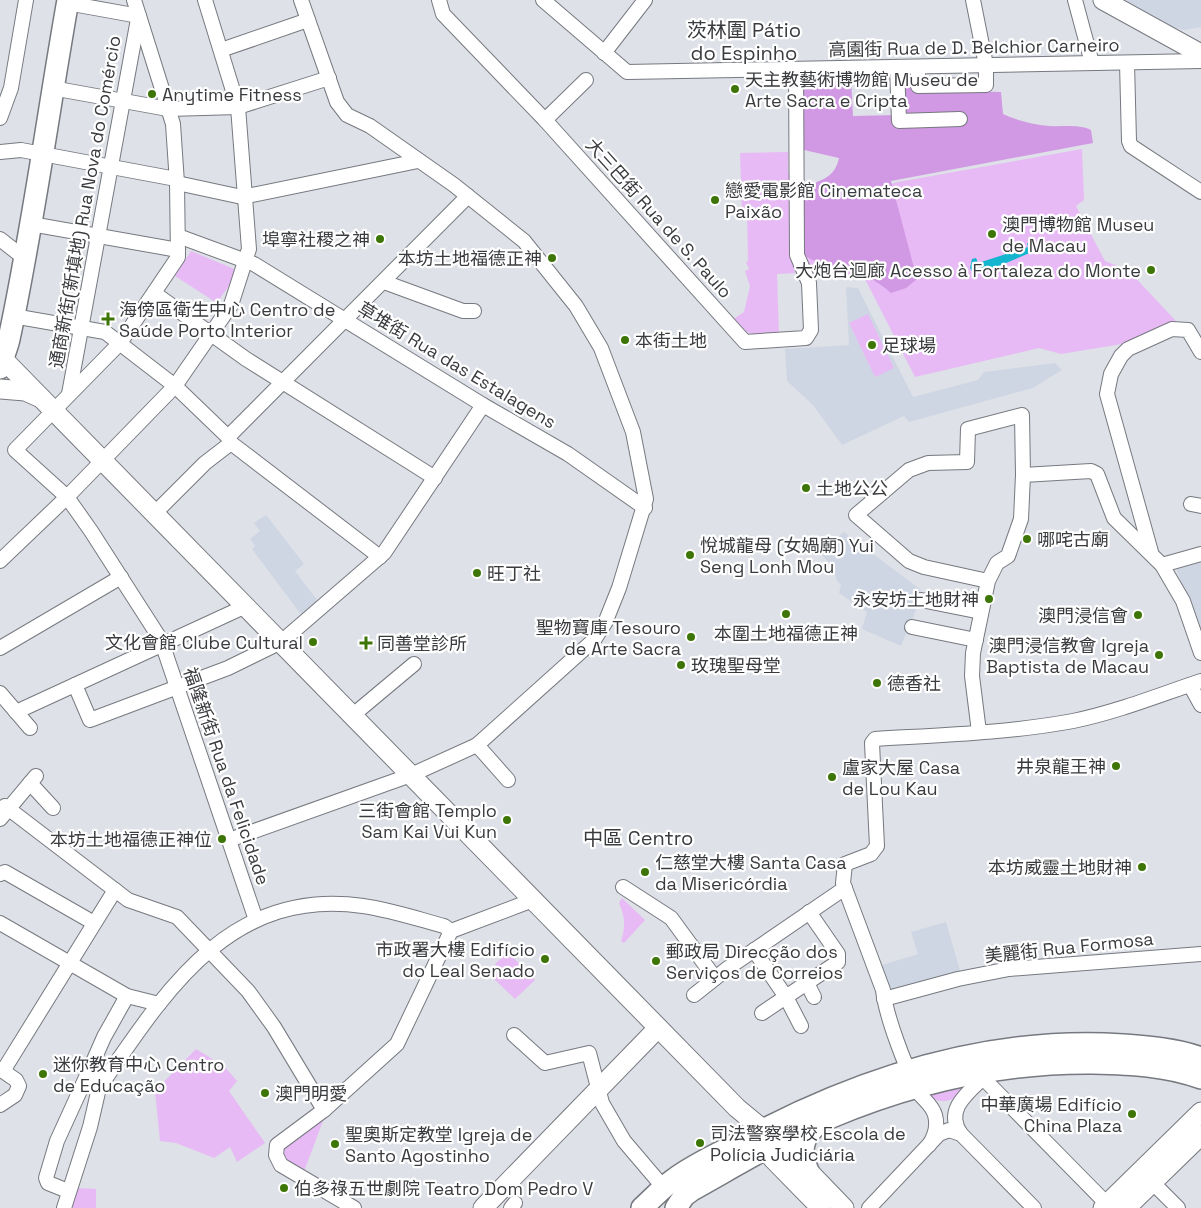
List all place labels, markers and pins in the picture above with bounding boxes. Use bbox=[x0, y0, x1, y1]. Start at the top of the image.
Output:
place label: 天主教藝術博物館 Museu de Arte Sacra e Cripta bbox=[745, 68, 978, 112]
place label: Anytime Fitness bbox=[162, 83, 302, 106]
marker: 天主教藝術博物館 Museu de Arte Sacra e Cripta bbox=[729, 83, 741, 95]
marker: Anytime Fitness bbox=[146, 88, 158, 100]
place label: 戀愛電影館 Cinemateca Paixão bbox=[725, 179, 922, 223]
marker: 戀愛電影館 Cinemateca Paixão bbox=[709, 194, 721, 206]
place label: 澳門博物館 Museu de Macau bbox=[1002, 213, 1154, 257]
place label: 埠寧社稷之神 bbox=[262, 228, 370, 251]
marker: 澳門博物館 Museu de Macau bbox=[986, 228, 998, 240]
marker: 埠寧社稷之神 bbox=[374, 233, 386, 245]
place label: 本坊土地福德正神 bbox=[398, 247, 542, 270]
marker: 本坊土地福德正神 bbox=[546, 252, 558, 264]
place label: 大炮台迴廊 Acesso à Fortaleza do Monte bbox=[795, 259, 1141, 282]
marker: 大炮台迴廊 Acesso à Fortaleza do Monte bbox=[1145, 264, 1157, 276]
place label: 海傍區衛生中心 Centro de Saúde Porto Interior bbox=[119, 298, 335, 342]
marker: 海傍區衛生中心 Centro de Saúde Porto Interior bbox=[101, 312, 115, 326]
place label: 本街土地 bbox=[635, 329, 707, 352]
marker: 本街土地 bbox=[619, 334, 631, 346]
place label: 足球場 bbox=[882, 334, 936, 357]
marker: 足球場 bbox=[866, 339, 878, 351]
place label: 土地公公 bbox=[816, 477, 888, 500]
marker: 土地公公 bbox=[800, 482, 812, 494]
place label: 哪咤古廟 bbox=[1037, 528, 1109, 551]
marker: 哪咤古廟 bbox=[1021, 533, 1033, 545]
place label: 悅城龍母 (女媧廟) Yui Seng Lonh Mou bbox=[700, 534, 874, 578]
marker: 悅城龍母 (女媧廟) Yui Seng Lonh Mou bbox=[684, 549, 696, 561]
place label: 旺丁社 bbox=[487, 562, 541, 585]
marker: 旺丁社 bbox=[471, 567, 483, 579]
place label: 永安坊土地財神 bbox=[853, 588, 979, 611]
marker: 永安坊土地財神 bbox=[983, 593, 995, 605]
place label: 澳門浸信會 bbox=[1038, 604, 1128, 627]
marker: 本圍土地福德正神 bbox=[780, 608, 792, 620]
marker: 澳門浸信會 bbox=[1132, 609, 1144, 621]
place label: 聖物寶庫 Tesouro de Arte Sacra bbox=[536, 616, 681, 660]
place label: 本圍土地福德正神 bbox=[714, 622, 858, 645]
place label: 文化會館 Clube Cultural bbox=[105, 631, 303, 654]
marker: 聖物寶庫 Tesouro de Arte Sacra bbox=[685, 631, 697, 643]
place label: 同善堂診所 bbox=[377, 632, 467, 655]
place label: 澳門浸信教會 Igreja Baptista de Macau bbox=[986, 634, 1149, 678]
marker: 文化會館 Clube Cultural bbox=[307, 636, 319, 648]
marker: 同善堂診所 bbox=[359, 636, 373, 650]
marker: 澳門浸信教會 Igreja Baptista de Macau bbox=[1153, 649, 1165, 661]
place label: 玫瑰聖母堂 bbox=[691, 654, 781, 677]
marker: 玫瑰聖母堂 bbox=[675, 659, 687, 671]
place label: 德香社 bbox=[887, 672, 941, 695]
marker: 德香社 bbox=[871, 677, 883, 689]
place label: 井泉龍王神 bbox=[1016, 755, 1106, 778]
place label: 盧家大屋 Casa de Lou Kau bbox=[842, 756, 960, 800]
marker: 井泉龍王神 bbox=[1110, 760, 1122, 772]
marker: 盧家大屋 Casa de Lou Kau bbox=[826, 771, 838, 783]
place label: 三街會館 Templo Sam Kai Vui Kun bbox=[358, 799, 497, 843]
marker: 三街會館 Templo Sam Kai Vui Kun bbox=[501, 814, 513, 826]
place label: 本坊土地福德正神位 bbox=[50, 828, 212, 851]
marker: 本坊土地福德正神位 bbox=[216, 833, 228, 845]
place label: 仁慈堂大樓 Santa Casa da Misericórdia bbox=[655, 851, 847, 895]
place label: 本坊威靈土地財神 bbox=[988, 856, 1132, 879]
marker: 本坊威靈土地財神 bbox=[1136, 861, 1148, 873]
marker: 仁慈堂大樓 Santa Casa da Misericórdia bbox=[639, 866, 651, 878]
place label: 市政署大樓 Edifício do Leal Senado bbox=[376, 938, 535, 982]
place label: 郵政局 Direcção dos Serviços de Correios bbox=[666, 940, 843, 984]
marker: 市政署大樓 Edifício do Leal Senado bbox=[539, 953, 551, 965]
marker: 郵政局 Direcção dos Serviços de Correios bbox=[650, 955, 662, 967]
place label: 迷你教育中心 Centro de Educação bbox=[53, 1053, 225, 1097]
marker: 迷你教育中心 Centro de Educação bbox=[37, 1068, 49, 1080]
place label: 澳門明愛 bbox=[275, 1082, 347, 1105]
marker: 澳門明愛 bbox=[259, 1087, 271, 1099]
place label: 中華廣場 Edifício China Plaza bbox=[981, 1093, 1122, 1137]
marker: 中華廣場 Edifício China Plaza bbox=[1126, 1108, 1138, 1120]
place label: 司法警察學校 Escola de Polícia Judiciária bbox=[710, 1122, 906, 1166]
place label: 聖奧斯定教堂 Igreja de Santo Agostinho bbox=[345, 1123, 532, 1167]
marker: 司法警察學校 Escola de Polícia Judiciária bbox=[694, 1137, 706, 1149]
marker: 聖奧斯定教堂 Igreja de Santo Agostinho bbox=[329, 1138, 341, 1150]
place label: 伯多祿五世劇院 Teatro Dom Pedro V bbox=[294, 1177, 593, 1200]
marker: 伯多祿五世劇院 Teatro Dom Pedro V bbox=[278, 1182, 290, 1194]

